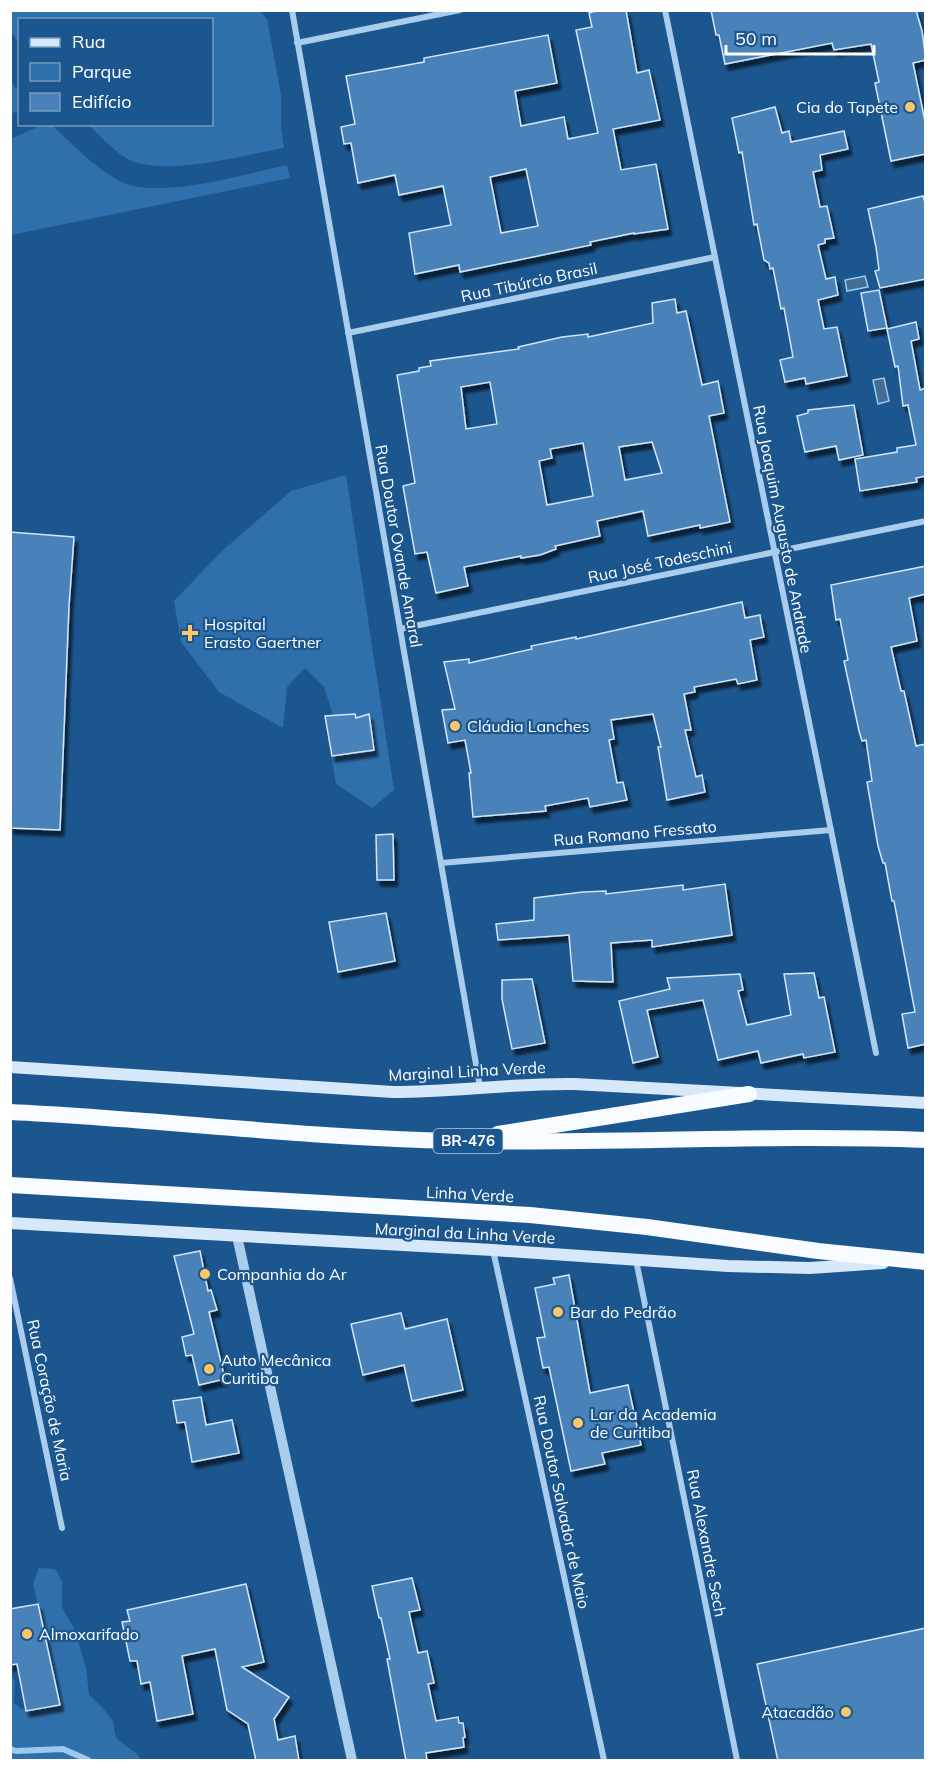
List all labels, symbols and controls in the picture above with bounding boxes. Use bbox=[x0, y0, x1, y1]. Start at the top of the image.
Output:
legend bbox=[18, 18, 213, 126]
scale bar bbox=[726, 18, 874, 56]
text: 50 m bbox=[735, 27, 777, 50]
text: Rua bbox=[72, 30, 106, 53]
text: Parque bbox=[72, 60, 131, 83]
text: Edifício bbox=[72, 90, 131, 113]
place label: Cia do Tapete bbox=[796, 97, 898, 117]
marker: Cia do Tapete bbox=[903, 100, 917, 114]
street label: Rua Tibúrcio Brasil bbox=[459, 258, 599, 306]
street label: Rua Joaquim Augusto de Andrade bbox=[749, 403, 817, 655]
street label: Rua Doutor Ovande Amaral bbox=[371, 443, 427, 649]
street label: Rua José Todeschini bbox=[586, 537, 734, 587]
place label: Hospital Erasto Gaertner bbox=[204, 614, 321, 652]
marker: Hospital Erasto Gaertner bbox=[181, 624, 199, 642]
place label: Cláudia Lanches bbox=[467, 716, 589, 736]
marker: Cláudia Lanches bbox=[448, 719, 462, 733]
street label: Rua Romano Fressato bbox=[553, 816, 717, 850]
street label: Marginal Linha Verde bbox=[388, 1057, 546, 1085]
road number: BR-476 bbox=[434, 1129, 502, 1153]
street label: Linha Verde bbox=[426, 1182, 514, 1206]
street label: Marginal da Linha Verde bbox=[374, 1218, 556, 1248]
place label: Companhia do Ar bbox=[217, 1264, 347, 1284]
marker: Companhia do Ar bbox=[198, 1267, 212, 1281]
place label: Bar do Pedrão bbox=[570, 1302, 676, 1322]
marker: Bar do Pedrão bbox=[551, 1305, 565, 1319]
street label: Rua Coração de Maria bbox=[23, 1317, 77, 1483]
place label: Auto Mecânica Curitiba bbox=[221, 1350, 331, 1388]
marker: Auto Mecânica Curitiba bbox=[202, 1362, 216, 1376]
street label: Rua Doutor Salvador de Maio bbox=[530, 1393, 594, 1611]
place label: Lar da Academia de Curitiba bbox=[590, 1404, 717, 1442]
marker: Lar da Academia de Curitiba bbox=[571, 1416, 585, 1430]
street label: Rua Alexandre Sech bbox=[683, 1468, 731, 1618]
place label: Almoxarifado bbox=[39, 1624, 139, 1644]
marker: Almoxarifado bbox=[20, 1627, 34, 1641]
place label: Atacadão bbox=[761, 1702, 834, 1722]
marker: Atacadão bbox=[839, 1705, 853, 1719]

